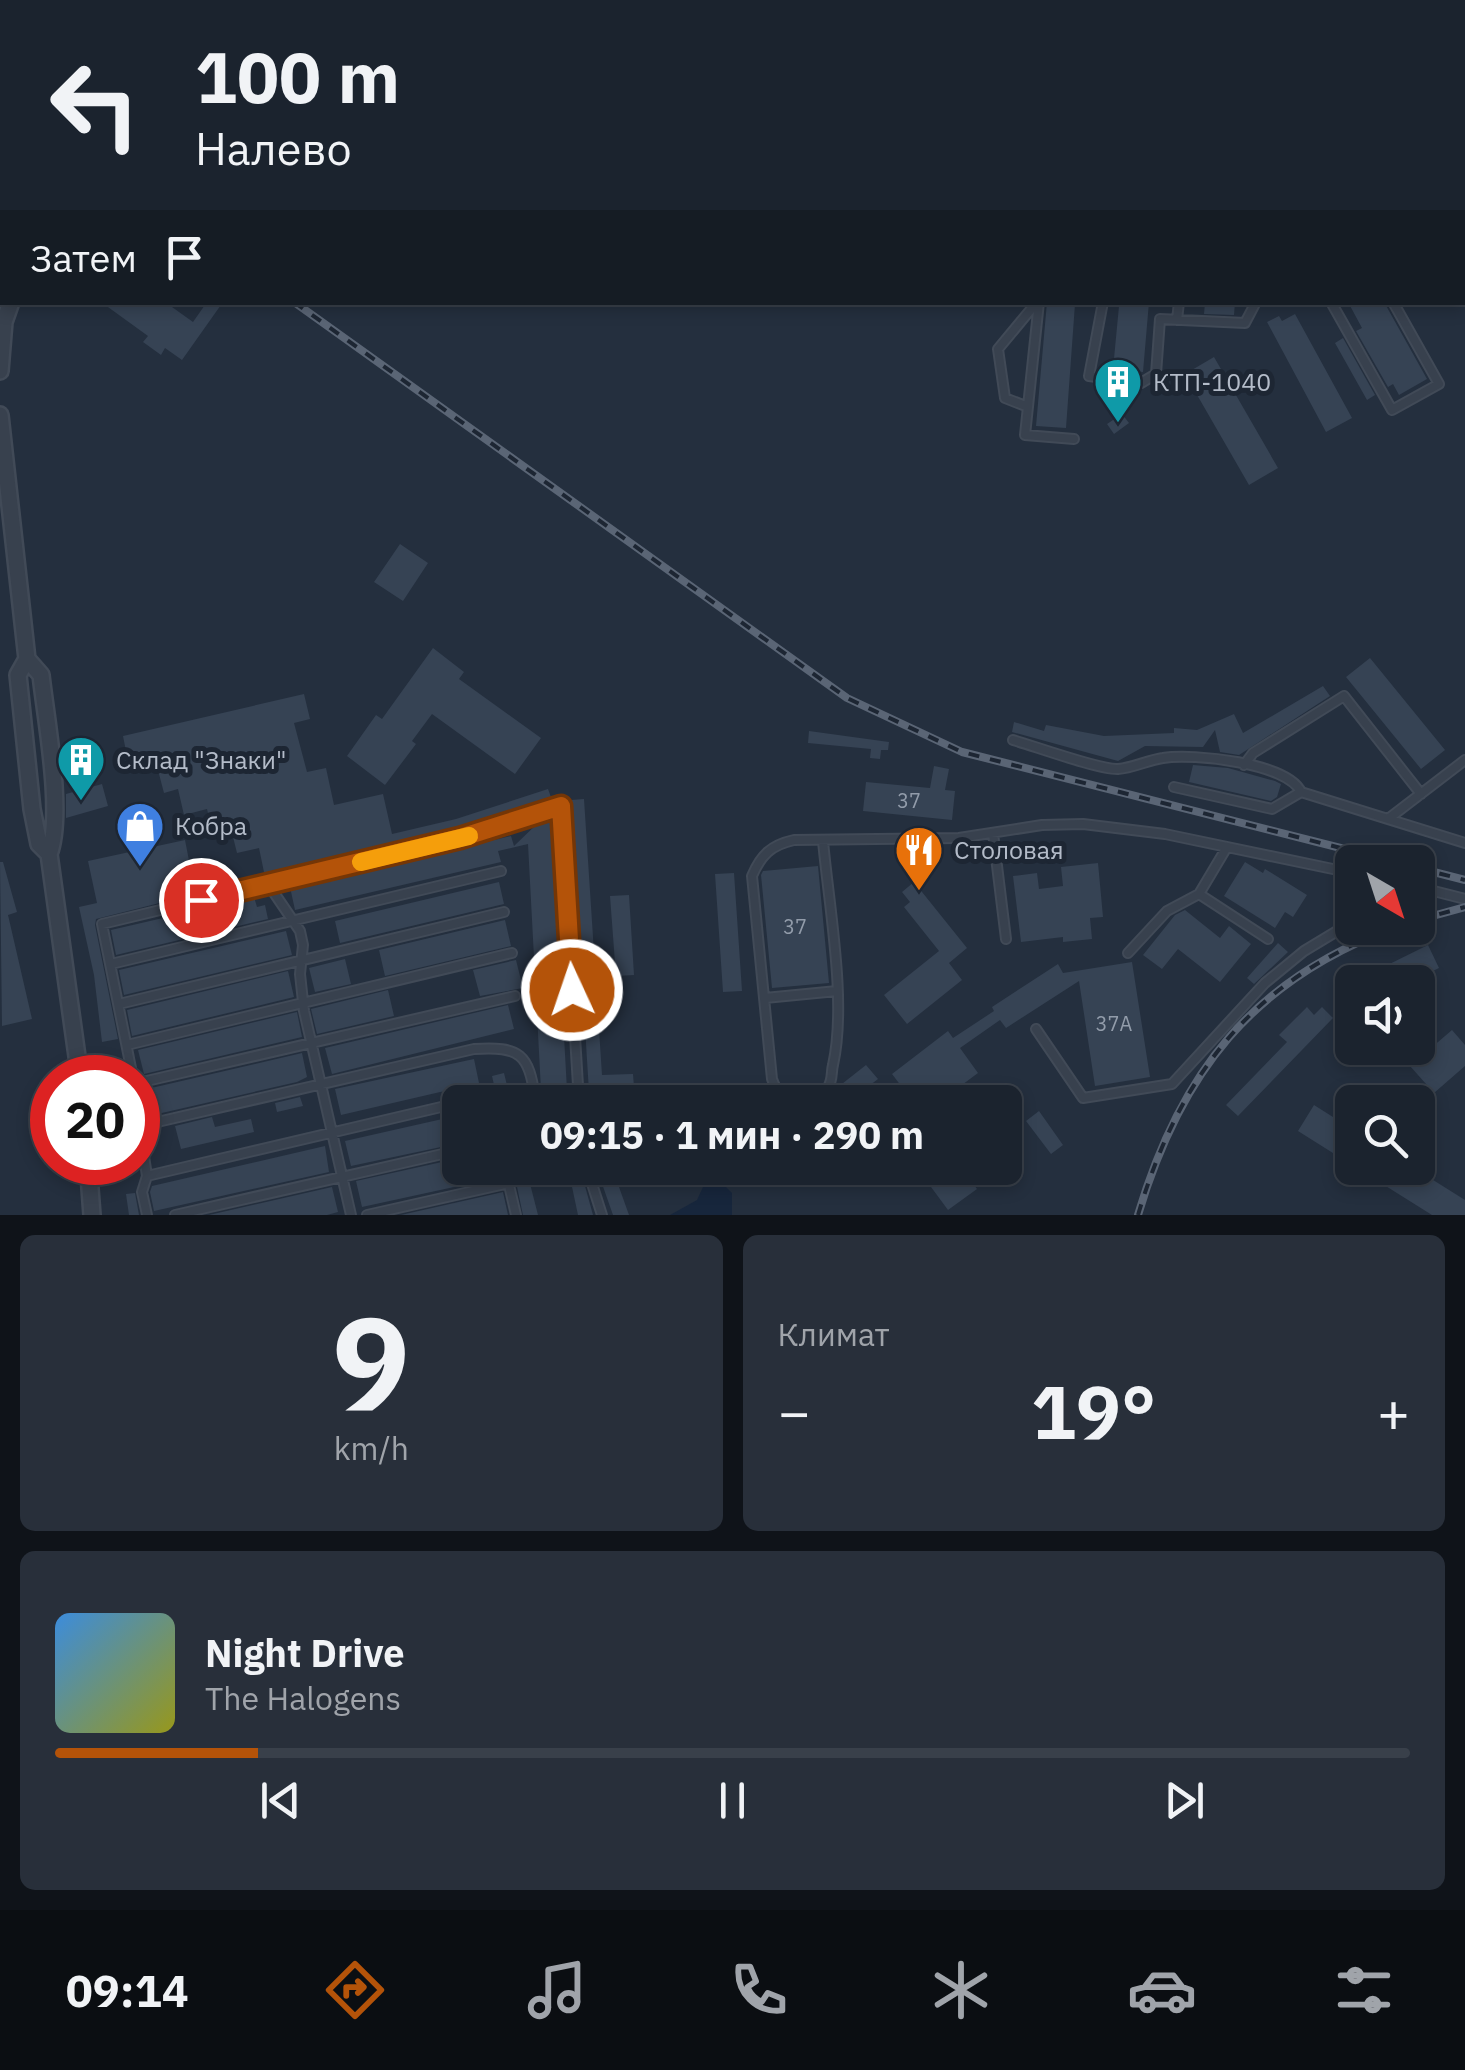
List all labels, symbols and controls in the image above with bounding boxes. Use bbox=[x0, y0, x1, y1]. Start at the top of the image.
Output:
text: 100 m bbox=[195, 31, 400, 122]
icon: left bbox=[30, 40, 160, 170]
text: Налево bbox=[195, 119, 352, 177]
icon: arrive bbox=[157, 230, 212, 285]
text: Затем bbox=[30, 233, 137, 282]
building icon: КТП-1040 bbox=[1092, 356, 1144, 424]
place label: КТП-1040 bbox=[1153, 365, 1271, 398]
building icon: Склад "Знаки" bbox=[55, 734, 107, 802]
place label: Склад "Знаки" bbox=[116, 743, 286, 776]
house number: 37 bbox=[897, 787, 921, 814]
shop icon: Кобра bbox=[114, 800, 166, 868]
place label: Кобра bbox=[175, 809, 247, 842]
restaurant icon: Столовая bbox=[893, 824, 945, 892]
place label: Столовая bbox=[954, 833, 1064, 866]
north arrow bbox=[1335, 845, 1435, 945]
map controls bbox=[1335, 845, 1435, 1185]
pin bbox=[159, 858, 244, 943]
icon: arrive bbox=[174, 873, 229, 928]
house number: 37 bbox=[783, 913, 807, 940]
position arrow bbox=[520, 938, 624, 1042]
button: sound bbox=[1335, 965, 1435, 1065]
house number: 37А bbox=[1096, 1010, 1133, 1037]
speed limit sign: 20 bbox=[30, 1055, 160, 1185]
button: search bbox=[1335, 1085, 1435, 1185]
text: 09:15 · 1 мин · 290 m bbox=[540, 1110, 924, 1159]
text: 9 bbox=[332, 1277, 410, 1446]
text: Климат bbox=[778, 1313, 890, 1355]
text: 19° bbox=[1031, 1362, 1156, 1460]
text: − bbox=[778, 1376, 811, 1447]
text: + bbox=[1377, 1376, 1410, 1447]
text: km/h bbox=[334, 1427, 409, 1469]
text: Night Drive bbox=[205, 1628, 405, 1677]
text: The Halogens bbox=[205, 1677, 401, 1719]
icon: previous bbox=[253, 1773, 308, 1828]
icon: pause bbox=[705, 1773, 760, 1828]
icon: next bbox=[1157, 1773, 1212, 1828]
icon: directions bbox=[320, 1955, 390, 2025]
icon: music bbox=[522, 1955, 592, 2025]
icon: phone bbox=[724, 1955, 794, 2025]
icon: climate bbox=[926, 1955, 996, 2025]
icon: car bbox=[1127, 1955, 1197, 2025]
icon: filters bbox=[1329, 1955, 1399, 2025]
text: 09:14 bbox=[66, 1961, 189, 2019]

